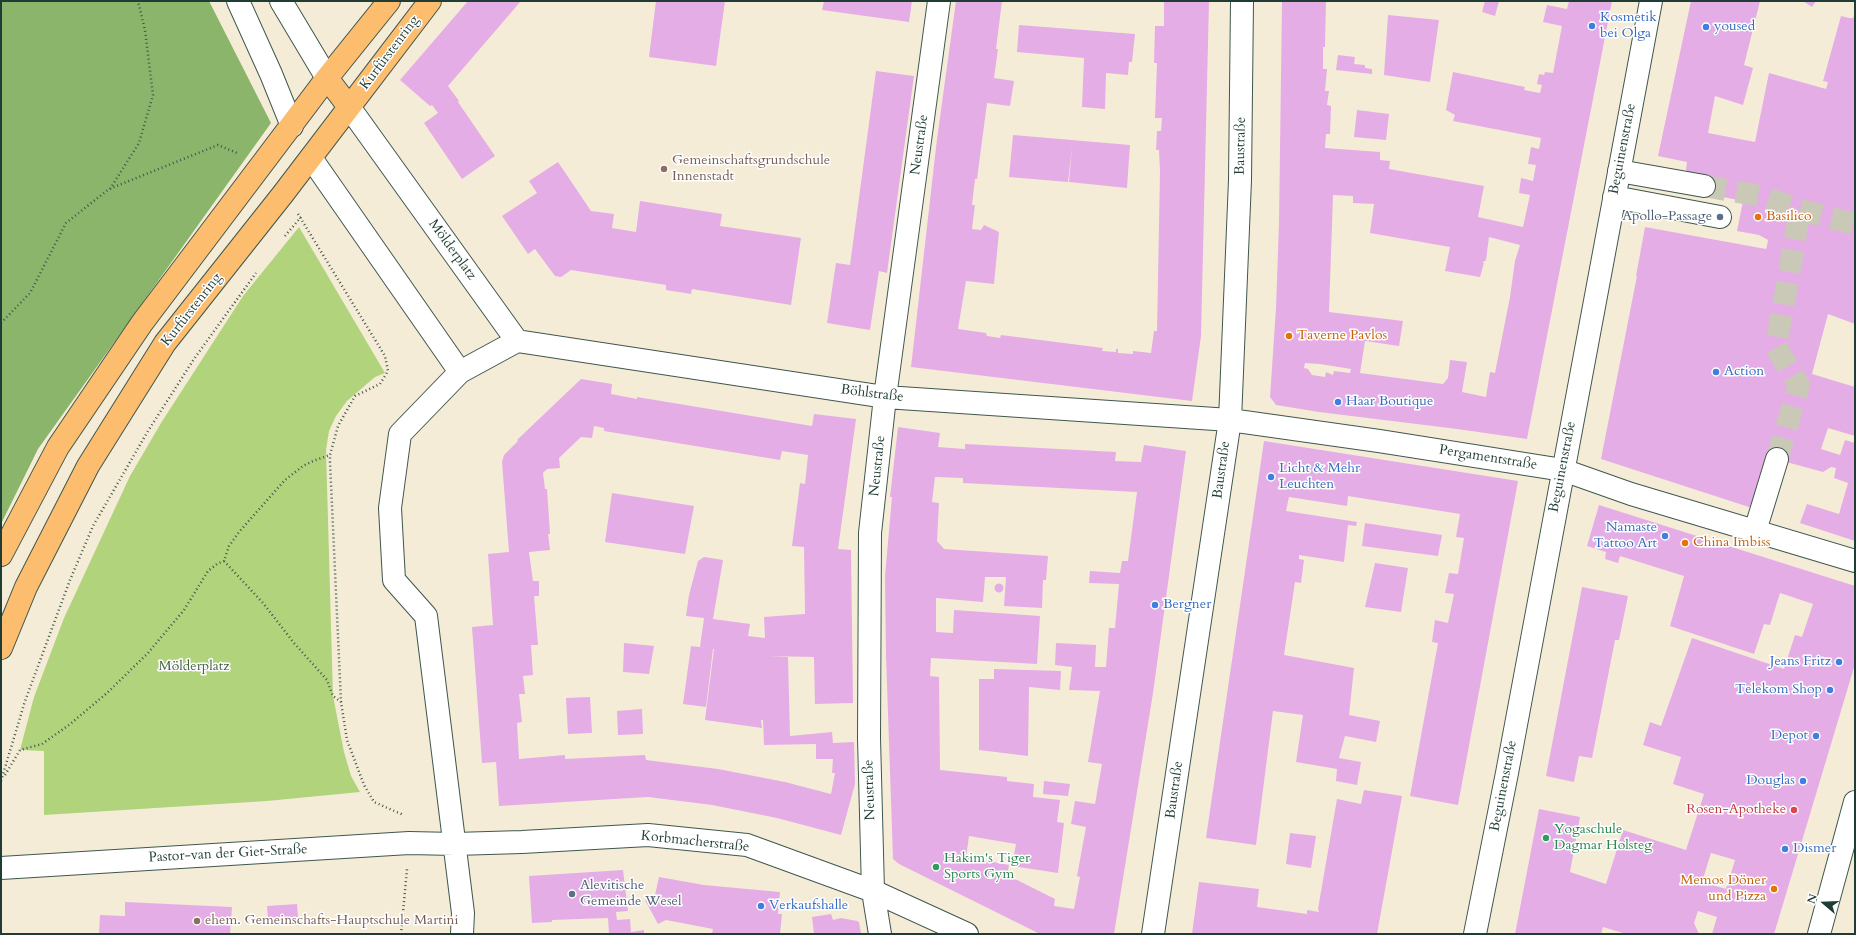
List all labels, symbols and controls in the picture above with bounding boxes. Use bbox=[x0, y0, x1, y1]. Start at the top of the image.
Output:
place label: Kosmetik bei Olga bbox=[1600, 10, 1657, 42]
street label: Kurfürstenring bbox=[357, 13, 423, 93]
place label: yoused bbox=[1714, 19, 1755, 35]
marker: Kosmetik bei Olga bbox=[1587, 21, 1597, 31]
marker: yoused bbox=[1701, 22, 1711, 32]
street label: Beguinenstraße bbox=[1606, 102, 1640, 196]
street label: Neustraße bbox=[907, 114, 933, 176]
street label: Baustraße bbox=[1232, 117, 1250, 175]
place label: Gemeinschaftsgrundschule Innenstadt bbox=[672, 153, 830, 186]
marker: Gemeinschaftsgrundschule Innenstadt bbox=[659, 164, 669, 174]
place label: Apollo-Passage bbox=[1622, 209, 1712, 225]
place label: Basilico bbox=[1766, 209, 1812, 225]
marker: Apollo-Passage bbox=[1715, 212, 1725, 222]
marker: Basilico bbox=[1753, 212, 1763, 222]
street label: Mölderplatz bbox=[424, 216, 480, 284]
street label: Kurfürstenring bbox=[158, 270, 226, 350]
place label: Taverne Pavlos bbox=[1297, 328, 1387, 344]
marker: Taverne Pavlos bbox=[1284, 331, 1294, 341]
place label: Action bbox=[1724, 364, 1764, 380]
marker: Action bbox=[1711, 367, 1721, 377]
street label: Böhlstraße bbox=[840, 382, 904, 406]
place label: Haar Boutique bbox=[1346, 394, 1433, 410]
marker: Haar Boutique bbox=[1333, 397, 1343, 407]
street label: Beguinenstraße bbox=[1546, 420, 1580, 514]
street label: Neustraße bbox=[866, 435, 890, 497]
street label: Baustraße bbox=[1210, 440, 1234, 500]
street label: Pergamentstraße bbox=[1438, 442, 1538, 474]
place label: Licht & Mehr Leuchten bbox=[1279, 461, 1360, 494]
marker: Licht & Mehr Leuchten bbox=[1266, 472, 1276, 482]
place label: Namaste Tattoo Art bbox=[1593, 520, 1657, 552]
marker: Namaste Tattoo Art bbox=[1660, 531, 1670, 541]
place label: China Imbiss bbox=[1693, 535, 1771, 551]
marker: China Imbiss bbox=[1680, 538, 1690, 548]
place label: Bergner bbox=[1163, 597, 1211, 613]
marker: Bergner bbox=[1150, 600, 1160, 610]
place label: Jeans Fritz bbox=[1770, 654, 1831, 670]
marker: Jeans Fritz bbox=[1834, 657, 1844, 667]
park label: Mölderplatz bbox=[159, 659, 229, 675]
place label: Telekom Shop bbox=[1735, 682, 1822, 698]
marker: Telekom Shop bbox=[1825, 685, 1835, 695]
place label: Depot bbox=[1771, 728, 1808, 744]
marker: Depot bbox=[1811, 731, 1821, 741]
street label: Beguinenstraße bbox=[1487, 739, 1521, 833]
street label: Neustraße bbox=[861, 759, 879, 821]
street label: Baustraße bbox=[1163, 760, 1187, 820]
place label: Douglas bbox=[1746, 773, 1795, 789]
marker: Douglas bbox=[1798, 776, 1808, 786]
place label: Rosen-Apotheke bbox=[1686, 802, 1786, 818]
marker: Rosen-Apotheke bbox=[1789, 805, 1799, 815]
place label: Yogaschule Dagmar Holsteg bbox=[1554, 822, 1652, 854]
street label: Korbmacherstraße bbox=[640, 828, 750, 856]
marker: Yogaschule Dagmar Holsteg bbox=[1541, 833, 1551, 843]
street label: Pastor-van der Giet-Straße bbox=[148, 841, 308, 867]
place label: Dismer bbox=[1793, 841, 1836, 857]
marker: Dismer bbox=[1780, 844, 1790, 854]
place label: Hakim's Tiger Sports Gym bbox=[944, 851, 1030, 884]
marker: Hakim's Tiger Sports Gym bbox=[931, 862, 941, 872]
place label: Memos Döner und Pizza bbox=[1680, 873, 1766, 906]
place label: Alevitische Gemeinde Wesel bbox=[580, 878, 682, 910]
north arrow bbox=[1804, 883, 1844, 923]
marker: Memos Döner und Pizza bbox=[1769, 884, 1779, 894]
marker: Alevitische Gemeinde Wesel bbox=[567, 889, 577, 899]
text: N bbox=[1804, 892, 1821, 906]
place label: Verkaufshalle bbox=[769, 898, 848, 914]
marker: Verkaufshalle bbox=[756, 901, 766, 911]
place label: ehem. Gemeinschafts-Hauptschule Martini bbox=[205, 913, 459, 929]
marker: ehem. Gemeinschafts-Hauptschule Martini bbox=[192, 916, 202, 926]

